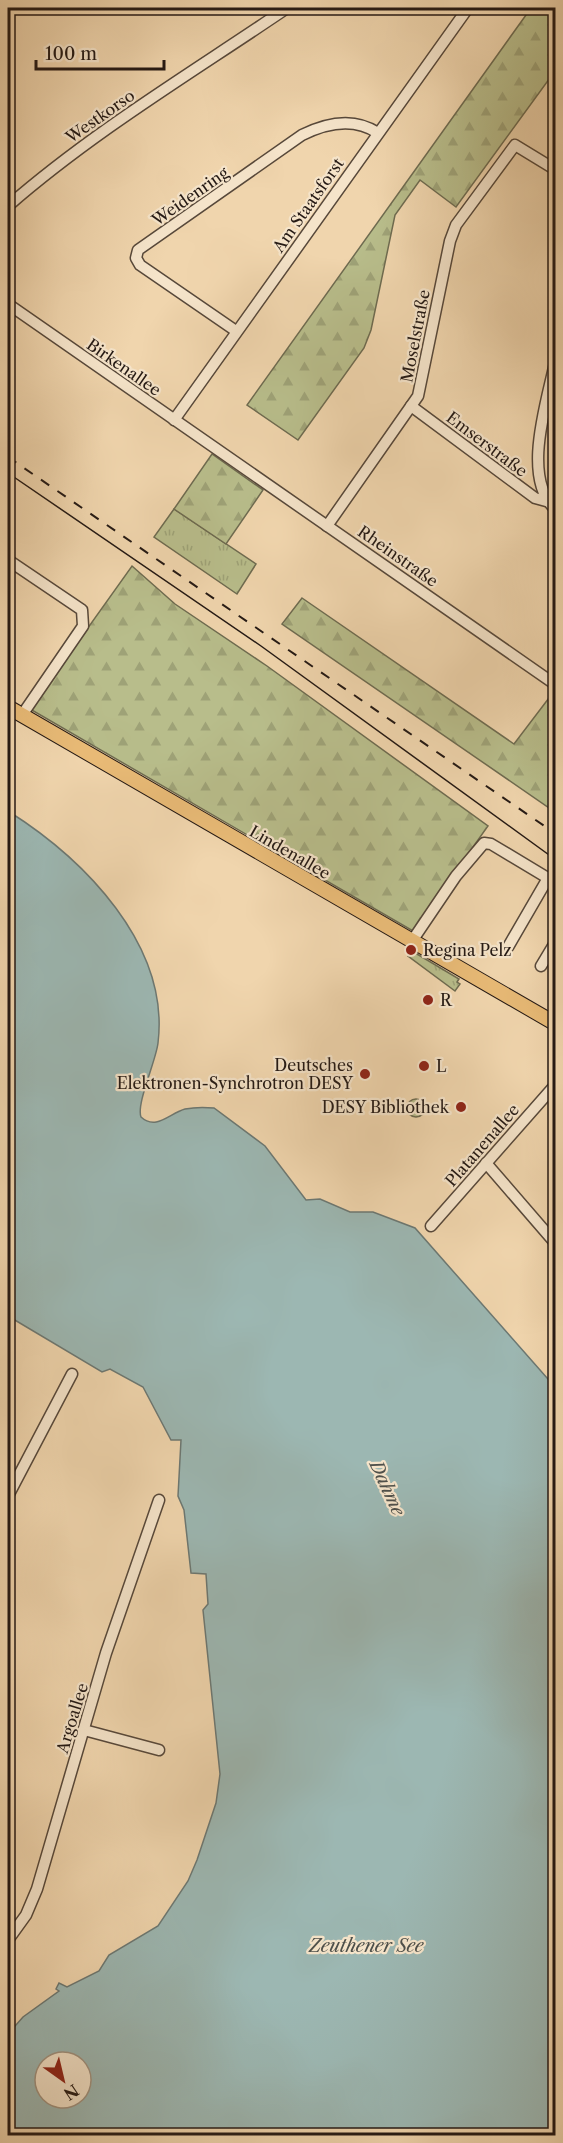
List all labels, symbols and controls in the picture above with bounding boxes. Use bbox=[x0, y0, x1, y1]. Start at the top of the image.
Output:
scale bar bbox=[36, 33, 164, 71]
text: 100 m bbox=[45, 43, 97, 65]
street label: Westkorso bbox=[61, 85, 138, 148]
street label: Am Staatsforst bbox=[268, 154, 348, 257]
street label: Weidenring bbox=[147, 162, 233, 230]
street label: Moselstraße bbox=[396, 288, 434, 384]
street label: Birkenallee bbox=[83, 334, 165, 400]
street label: Emserstraße bbox=[443, 407, 532, 481]
street label: Rheinstraße bbox=[354, 521, 442, 591]
street label: Lindenallee bbox=[246, 821, 334, 883]
place label: Regina Pelz bbox=[423, 940, 512, 960]
marker: Regina Pelz bbox=[404, 943, 418, 957]
place label: R bbox=[440, 990, 453, 1010]
marker: R bbox=[421, 993, 435, 1007]
place label: Deutsches Elektronen-Synchrotron DESY bbox=[117, 1055, 354, 1093]
place label: L bbox=[436, 1056, 447, 1076]
marker: L bbox=[417, 1059, 431, 1073]
marker: Deutsches Elektronen-Synchrotron DESY bbox=[358, 1067, 372, 1081]
place label: DESY Bibliothek bbox=[322, 1097, 450, 1117]
street label: Platanenallee bbox=[441, 1100, 523, 1190]
marker: DESY Bibliothek bbox=[454, 1100, 468, 1114]
water label: Dahme bbox=[364, 1455, 410, 1520]
street label: Argoallee bbox=[52, 1680, 92, 1757]
water label: Zeuthener See bbox=[307, 1935, 425, 1957]
north arrow bbox=[33, 2050, 93, 2110]
text: N bbox=[60, 2080, 83, 2105]

